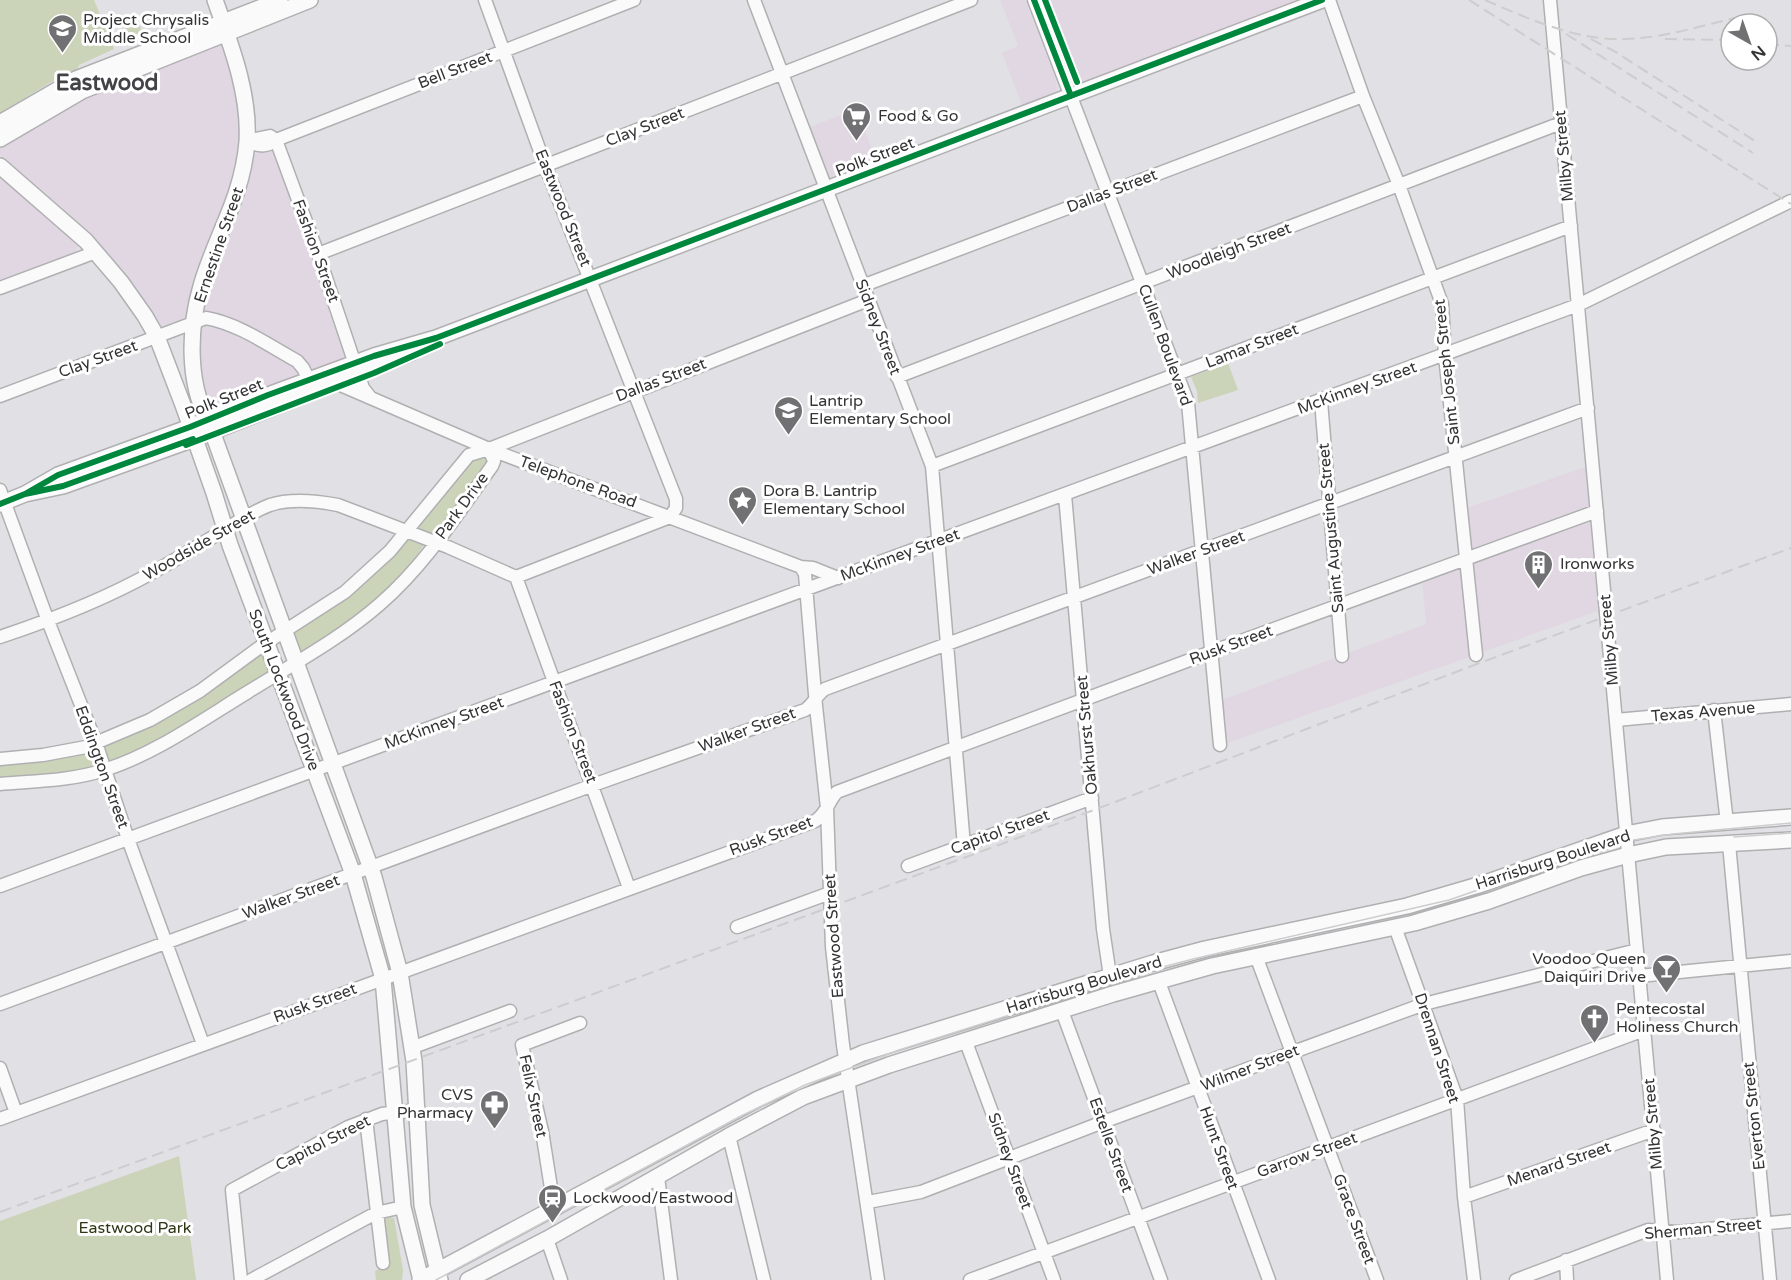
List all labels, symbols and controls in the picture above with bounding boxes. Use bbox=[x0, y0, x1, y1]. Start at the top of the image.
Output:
place label: Project Chrysalis Middle School bbox=[83, 10, 209, 48]
north arrow bbox=[1719, 12, 1779, 72]
school or university icon: Project Chrysalis Middle School bbox=[46, 13, 78, 55]
text: N bbox=[1747, 41, 1769, 65]
street label: Bell Street bbox=[415, 47, 495, 93]
district label: Eastwood bbox=[56, 70, 158, 96]
supermarket icon: Food & Go bbox=[841, 100, 873, 142]
street label: Clay Street bbox=[603, 103, 687, 151]
place label: Food & Go bbox=[878, 106, 959, 126]
street label: Milby Street bbox=[1550, 109, 1578, 203]
street label: Polk Street bbox=[833, 133, 917, 181]
street label: Eastwood Street bbox=[530, 146, 596, 270]
street label: Dallas Street bbox=[1064, 165, 1160, 217]
street label: Ernestine Street bbox=[190, 184, 248, 306]
street label: Fashion Street bbox=[288, 197, 344, 305]
street label: Woodleigh Street bbox=[1164, 218, 1294, 284]
street label: Sidney Street bbox=[851, 276, 905, 378]
street label: Cullen Boulevard bbox=[1134, 281, 1196, 409]
street label: Saint Joseph Street bbox=[1429, 298, 1465, 446]
street label: Lamar Street bbox=[1203, 319, 1301, 373]
street label: Clay Street bbox=[56, 336, 140, 382]
street label: Dallas Street bbox=[613, 354, 709, 406]
street label: McKinney Street bbox=[1295, 357, 1419, 419]
street label: Polk Street bbox=[182, 374, 266, 424]
place label: Lantrip Elementary School bbox=[809, 391, 951, 429]
school or university icon: Lantrip Elementary School bbox=[772, 394, 804, 436]
street label: Saint Augustine Street bbox=[1314, 442, 1348, 614]
street label: Telephone Road bbox=[517, 451, 639, 513]
street label: Park Drive bbox=[431, 469, 493, 543]
place label: Dora B. Lantrip Elementary School bbox=[763, 481, 905, 519]
place icon: Dora B. Lantrip Elementary School bbox=[726, 484, 758, 526]
street label: Woodside Street bbox=[140, 505, 258, 585]
street label: McKinney Street bbox=[838, 524, 962, 586]
street label: Walker Street bbox=[1145, 526, 1247, 580]
building icon: Ironworks bbox=[1523, 548, 1555, 590]
place label: Ironworks bbox=[1560, 554, 1634, 574]
street label: Milby Street bbox=[1595, 593, 1623, 687]
street label: South Lockwood Drive bbox=[244, 606, 324, 774]
street label: Rusk Street bbox=[1186, 621, 1276, 669]
street label: Oakhurst Street bbox=[1072, 674, 1102, 796]
street label: Fashion Street bbox=[544, 678, 602, 786]
street label: McKinney Street bbox=[382, 692, 506, 754]
street label: Texas Avenue bbox=[1650, 697, 1756, 727]
street label: Eddington Street bbox=[70, 703, 134, 831]
street label: Walker Street bbox=[696, 703, 798, 757]
street label: Capitol Street bbox=[948, 805, 1052, 859]
street label: Rusk Street bbox=[726, 812, 816, 860]
street label: Harrisburg Boulevard bbox=[1473, 825, 1633, 895]
street label: Walker Street bbox=[240, 870, 342, 924]
street label: Eastwood Street bbox=[820, 873, 848, 999]
place label: Voodoo Queen Daiquiri Drive bbox=[1532, 949, 1646, 987]
street label: Harrisburg Boulevard bbox=[1004, 952, 1164, 1018]
bar icon: Voodoo Queen Daiquiri Drive bbox=[1651, 952, 1683, 994]
street label: Rusk Street bbox=[270, 979, 360, 1027]
street label: Drennan Street bbox=[1410, 990, 1464, 1106]
place label: Pentecostal Holiness Church bbox=[1616, 999, 1739, 1037]
church icon: Pentecostal Holiness Church bbox=[1579, 1002, 1611, 1044]
street label: Wilmer Street bbox=[1198, 1040, 1302, 1096]
street label: Felix Street bbox=[514, 1053, 552, 1139]
street label: Everton Street bbox=[1738, 1061, 1770, 1171]
street label: Milby Street bbox=[1639, 1077, 1667, 1171]
place label: CVS Pharmacy bbox=[397, 1085, 473, 1123]
pharmacy icon: CVS Pharmacy bbox=[478, 1088, 510, 1130]
street label: Estelle Street bbox=[1085, 1095, 1137, 1195]
street label: Hunt Street bbox=[1195, 1104, 1243, 1192]
street label: Sidney Street bbox=[983, 1110, 1037, 1212]
street label: Capitol Street bbox=[272, 1111, 374, 1175]
street label: Garrow Street bbox=[1254, 1128, 1360, 1182]
street label: Menard Street bbox=[1504, 1137, 1614, 1191]
street label: Grace Street bbox=[1328, 1171, 1380, 1267]
station icon: Lockwood/Eastwood bbox=[536, 1182, 568, 1224]
place label: Lockwood/Eastwood bbox=[573, 1188, 733, 1208]
street label: Sherman Street bbox=[1643, 1214, 1763, 1244]
park label: Eastwood Park bbox=[78, 1218, 192, 1238]

